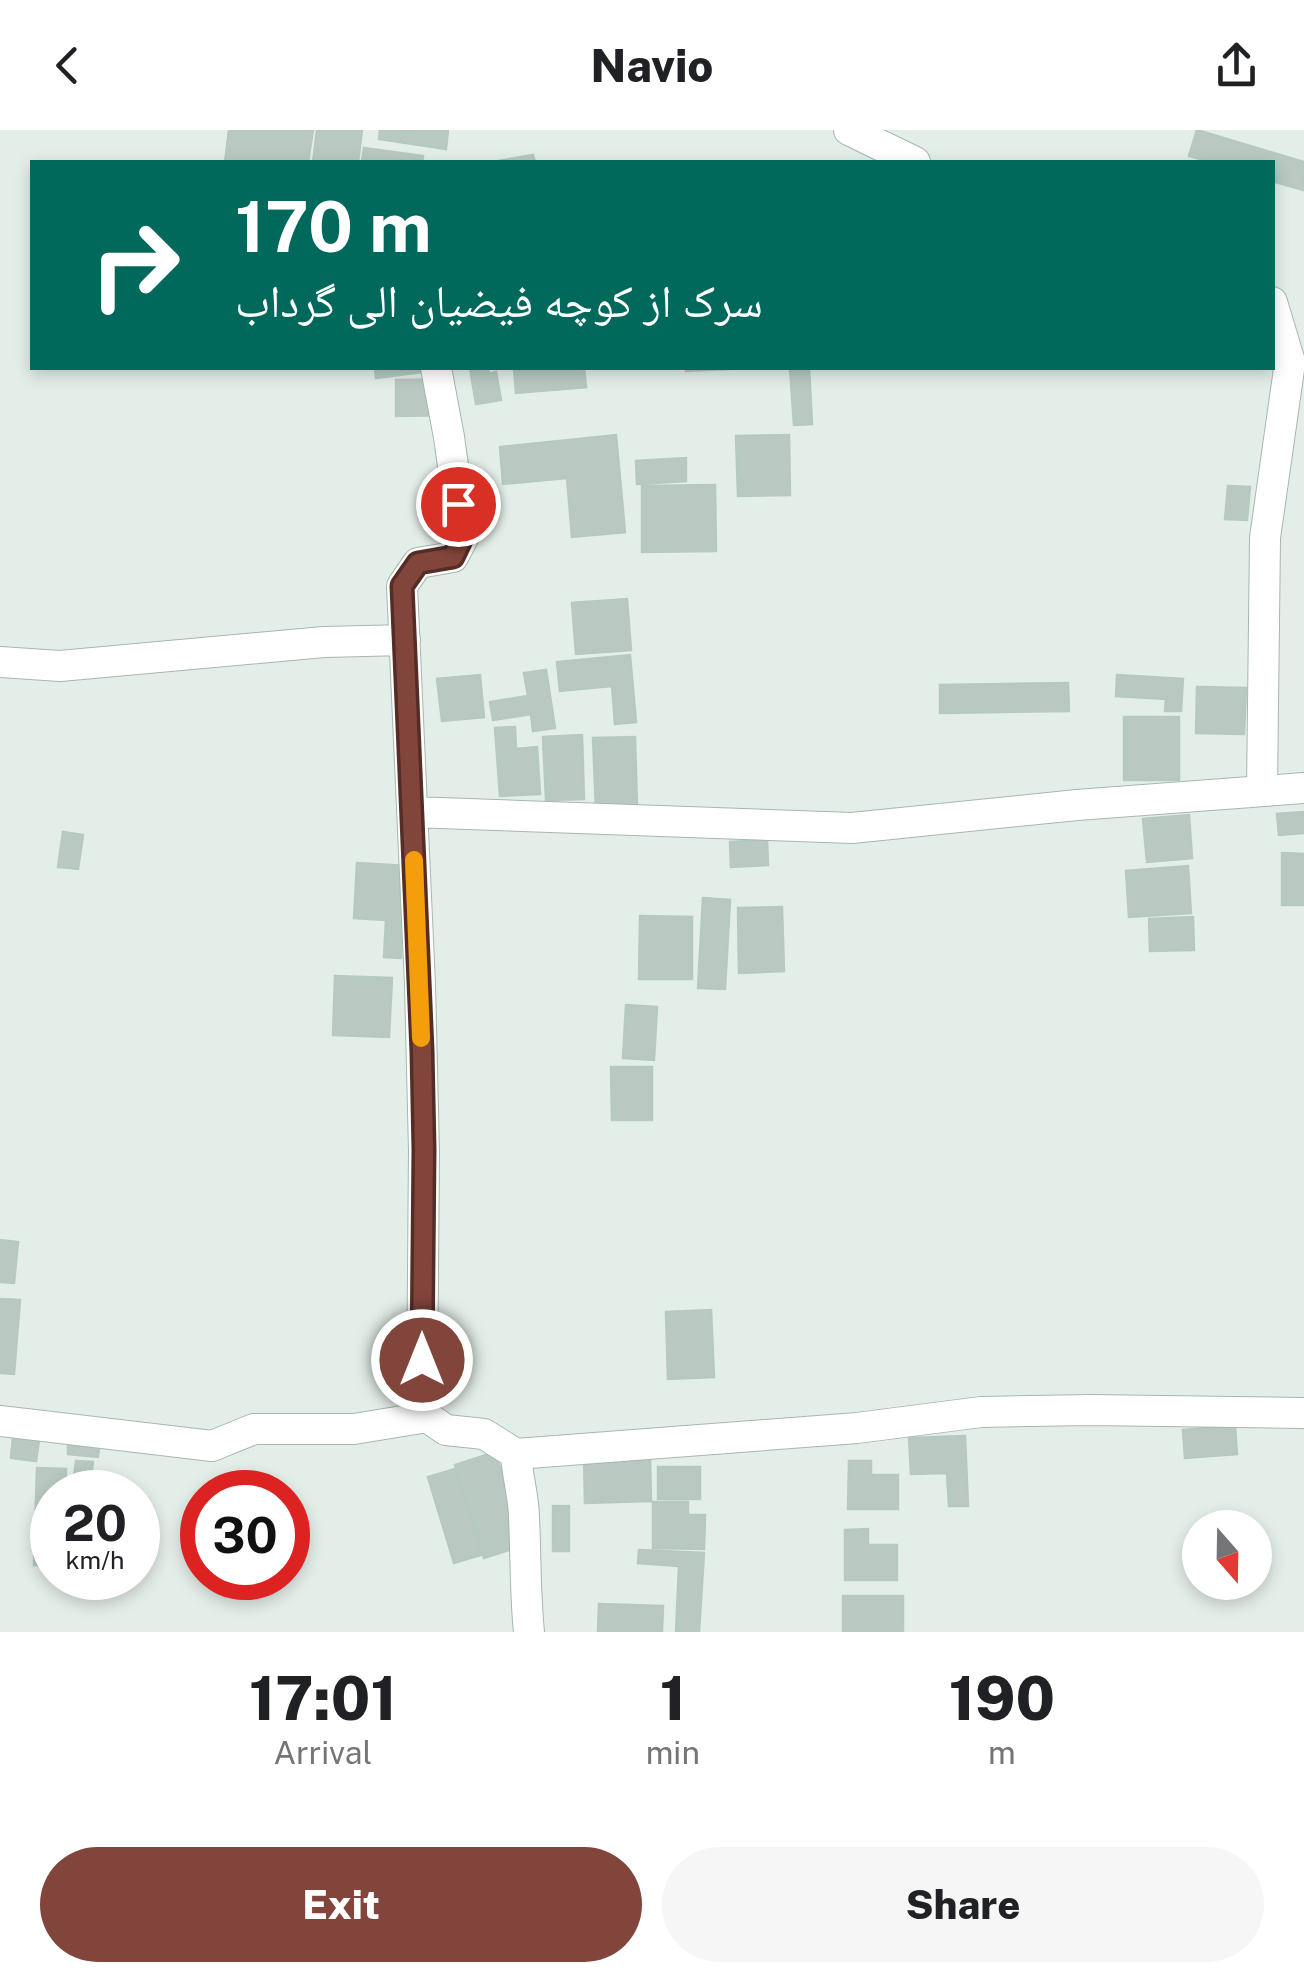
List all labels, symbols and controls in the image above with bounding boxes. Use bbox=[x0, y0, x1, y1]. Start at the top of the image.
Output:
icon: back bbox=[40, 38, 95, 93]
icon: share bbox=[1209, 38, 1264, 93]
text: Navio bbox=[591, 39, 713, 92]
text: 170 m bbox=[235, 185, 432, 268]
icon: right bbox=[70, 200, 200, 330]
text: سرک از کوچه فیضیان الی گرداب bbox=[235, 274, 763, 327]
pin bbox=[416, 462, 501, 547]
icon: arrive bbox=[431, 477, 486, 532]
position arrow bbox=[370, 1308, 474, 1412]
speed limit sign: 30 bbox=[180, 1470, 310, 1600]
text: 20 bbox=[63, 1493, 127, 1552]
north arrow bbox=[1182, 1510, 1272, 1600]
map controls bbox=[1182, 1510, 1272, 1600]
text: km/h bbox=[66, 1545, 124, 1575]
text: 17:01 bbox=[249, 1663, 397, 1734]
text: 1 bbox=[660, 1663, 686, 1734]
text: 190 bbox=[949, 1663, 1055, 1734]
text: Arrival bbox=[273, 1734, 372, 1771]
text: min bbox=[646, 1734, 700, 1771]
text: m bbox=[988, 1734, 1016, 1771]
button: Exit bbox=[40, 1847, 642, 1962]
button: Share bbox=[662, 1847, 1264, 1962]

